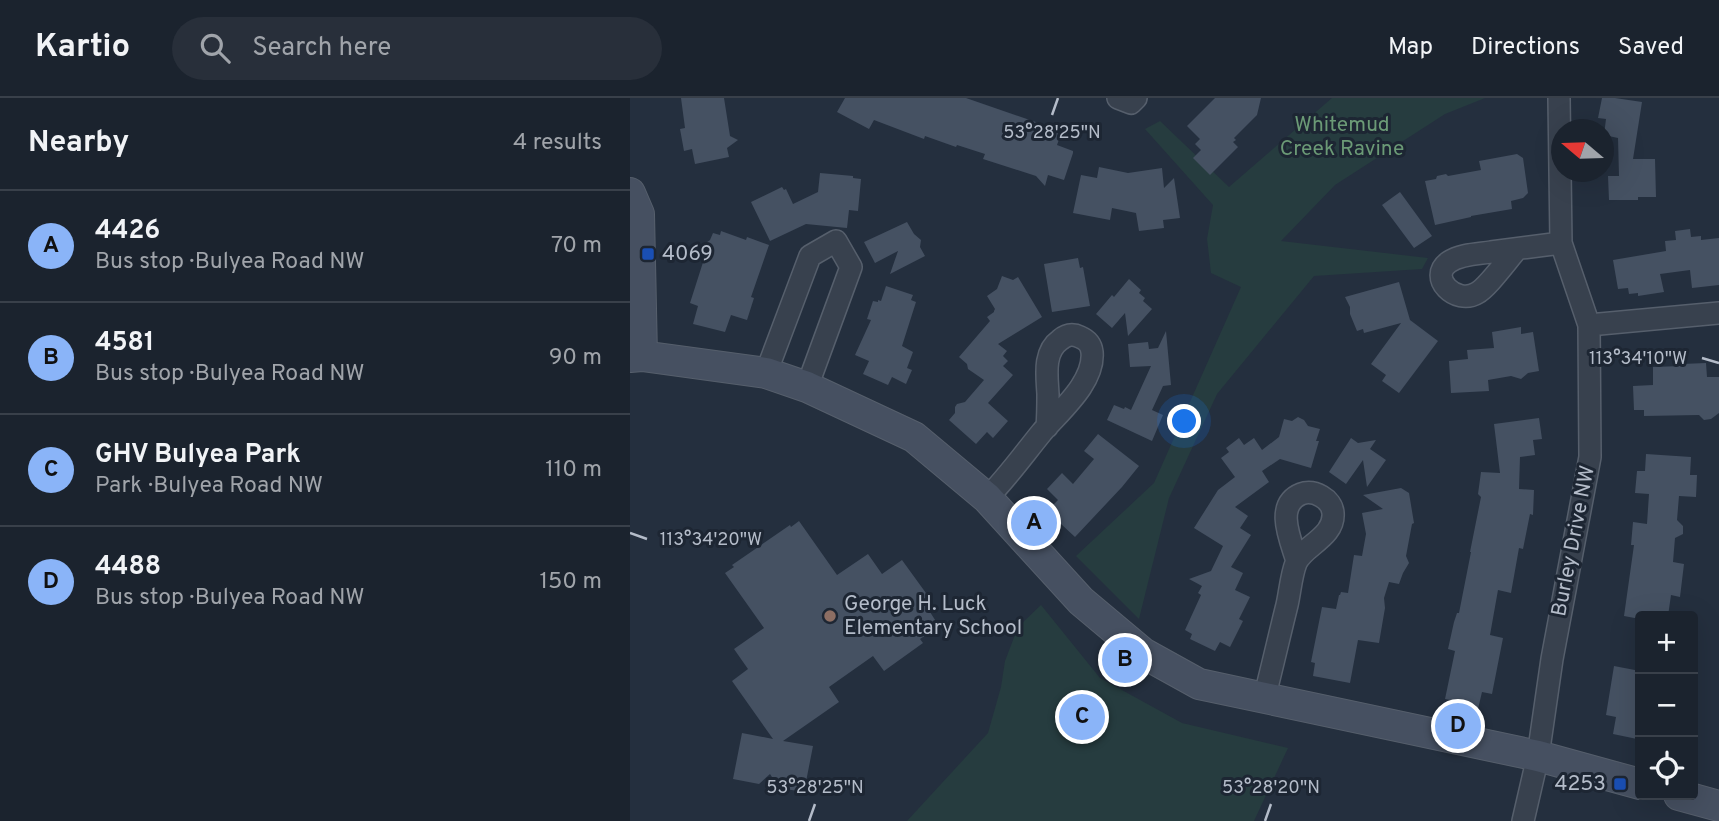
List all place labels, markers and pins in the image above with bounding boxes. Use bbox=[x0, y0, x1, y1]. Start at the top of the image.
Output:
place label: 4069 bbox=[662, 241, 713, 268]
marker: 4069 bbox=[640, 246, 656, 262]
pin: A bbox=[1011, 497, 1057, 549]
place label: George H. Luck Elementary School bbox=[844, 591, 1022, 642]
marker: George H. Luck Elementary School bbox=[822, 608, 838, 624]
pin: B bbox=[1102, 634, 1148, 686]
pin: C bbox=[1059, 691, 1105, 743]
pin: D bbox=[1435, 700, 1481, 752]
place label: 4253 bbox=[1554, 771, 1606, 798]
marker: 4253 bbox=[1612, 776, 1628, 792]

